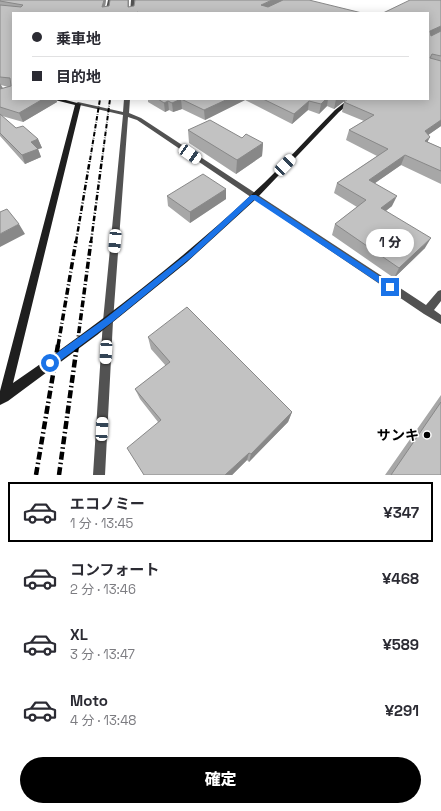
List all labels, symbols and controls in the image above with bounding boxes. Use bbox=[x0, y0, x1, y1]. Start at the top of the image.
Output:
text: 乗車地 bbox=[56, 29, 101, 48]
text: 目的地 bbox=[56, 67, 101, 86]
car bbox=[177, 142, 203, 166]
car bbox=[272, 152, 298, 178]
car bbox=[108, 229, 122, 253]
callout: 1 分 bbox=[366, 229, 414, 257]
text: 1 分 bbox=[379, 234, 401, 251]
route end bbox=[381, 278, 399, 296]
car bbox=[99, 340, 113, 364]
route start bbox=[41, 354, 59, 372]
car bbox=[95, 417, 109, 441]
place label: サンキ bbox=[377, 426, 419, 444]
marker: サンキ bbox=[422, 430, 432, 440]
icon: car bbox=[22, 494, 58, 530]
text: エコノミー bbox=[70, 494, 145, 513]
text: ¥347 bbox=[383, 503, 419, 522]
text: 1 分 · 13:45 bbox=[70, 515, 133, 532]
icon: car bbox=[22, 560, 58, 596]
text: コンフォート bbox=[70, 560, 160, 579]
text: ¥468 bbox=[382, 569, 419, 588]
text: 2 分 · 13:46 bbox=[70, 581, 136, 598]
text: XL bbox=[70, 625, 88, 644]
icon: car bbox=[22, 626, 58, 662]
text: ¥589 bbox=[382, 635, 419, 654]
text: 3 分 · 13:47 bbox=[70, 646, 135, 663]
text: Moto bbox=[70, 691, 108, 710]
icon: car bbox=[22, 692, 58, 728]
text: ¥291 bbox=[385, 701, 419, 720]
text: 4 分 · 13:48 bbox=[70, 712, 136, 729]
button: 確定 bbox=[20, 757, 421, 803]

